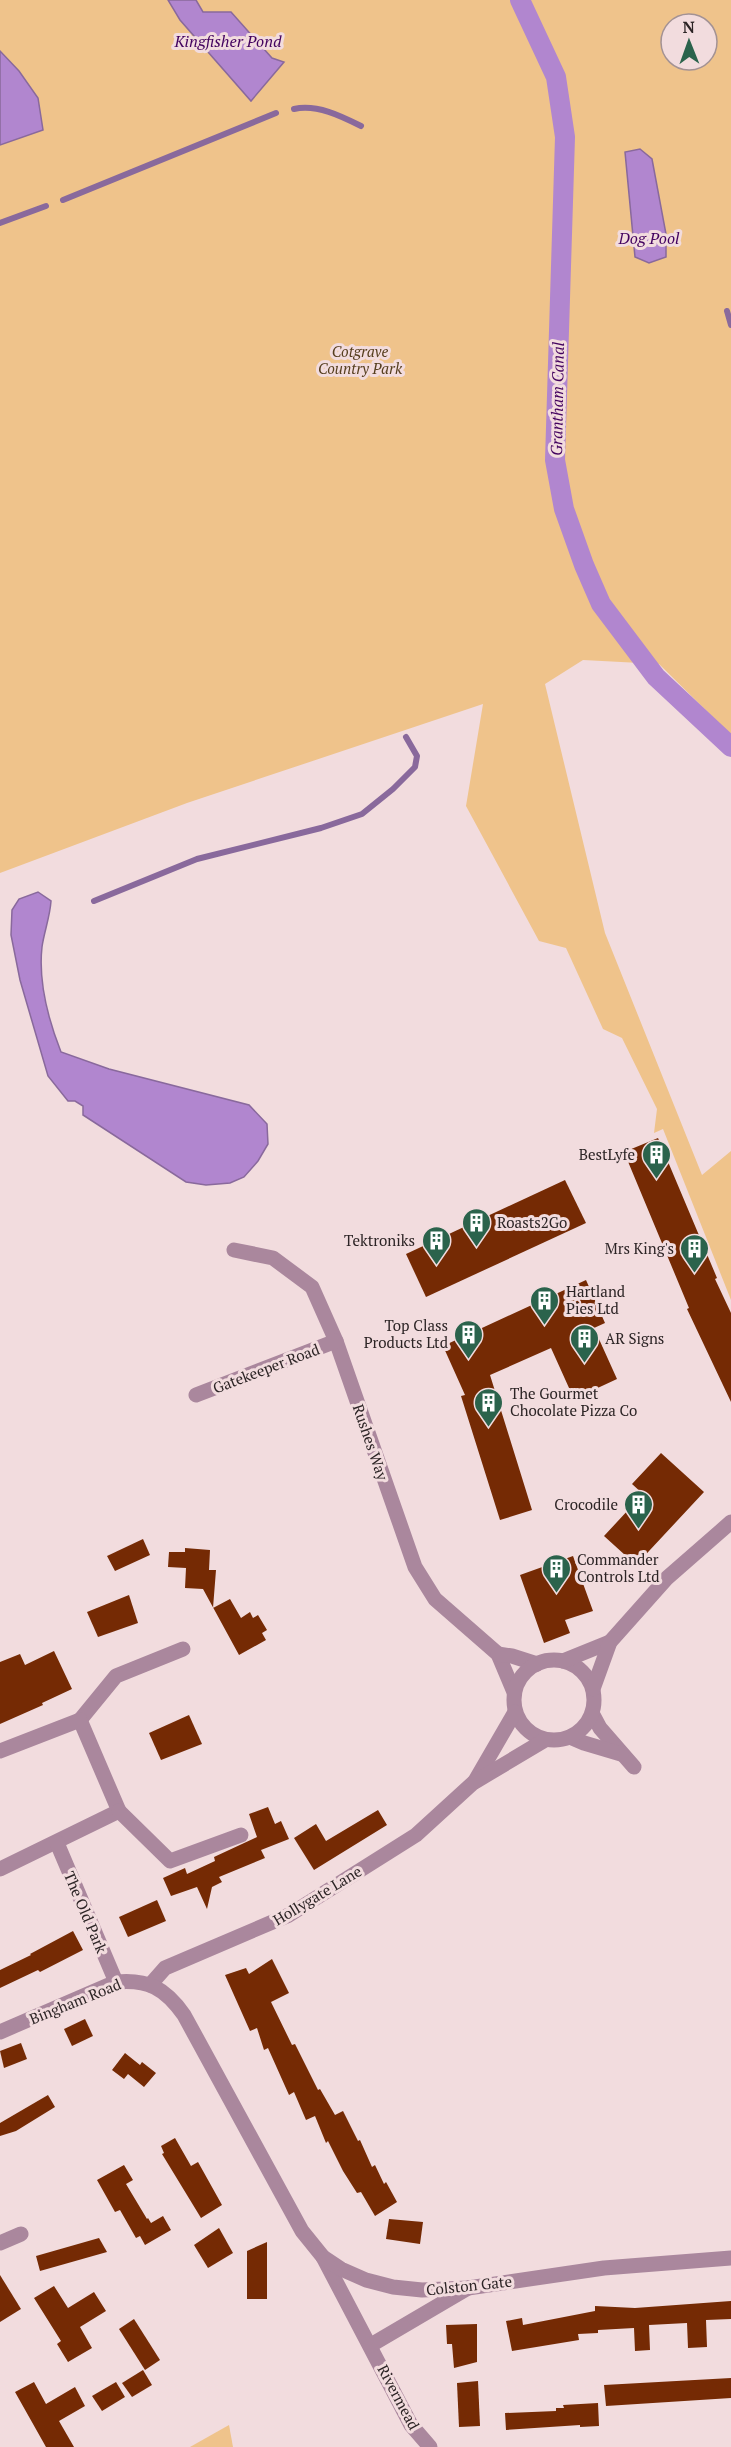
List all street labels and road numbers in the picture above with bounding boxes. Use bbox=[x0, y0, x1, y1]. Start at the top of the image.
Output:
street label: Gatekeeper Road bbox=[210, 1338, 322, 1398]
street label: Rushes Way bbox=[349, 1401, 394, 1483]
street label: Hollygate Lane bbox=[269, 1861, 365, 1929]
street label: The Old Park bbox=[60, 1868, 112, 1956]
street label: Bingham Road bbox=[26, 1974, 124, 2028]
street label: Colston Gate bbox=[425, 2271, 513, 2299]
street label: Rivermead bbox=[373, 2361, 425, 2433]

